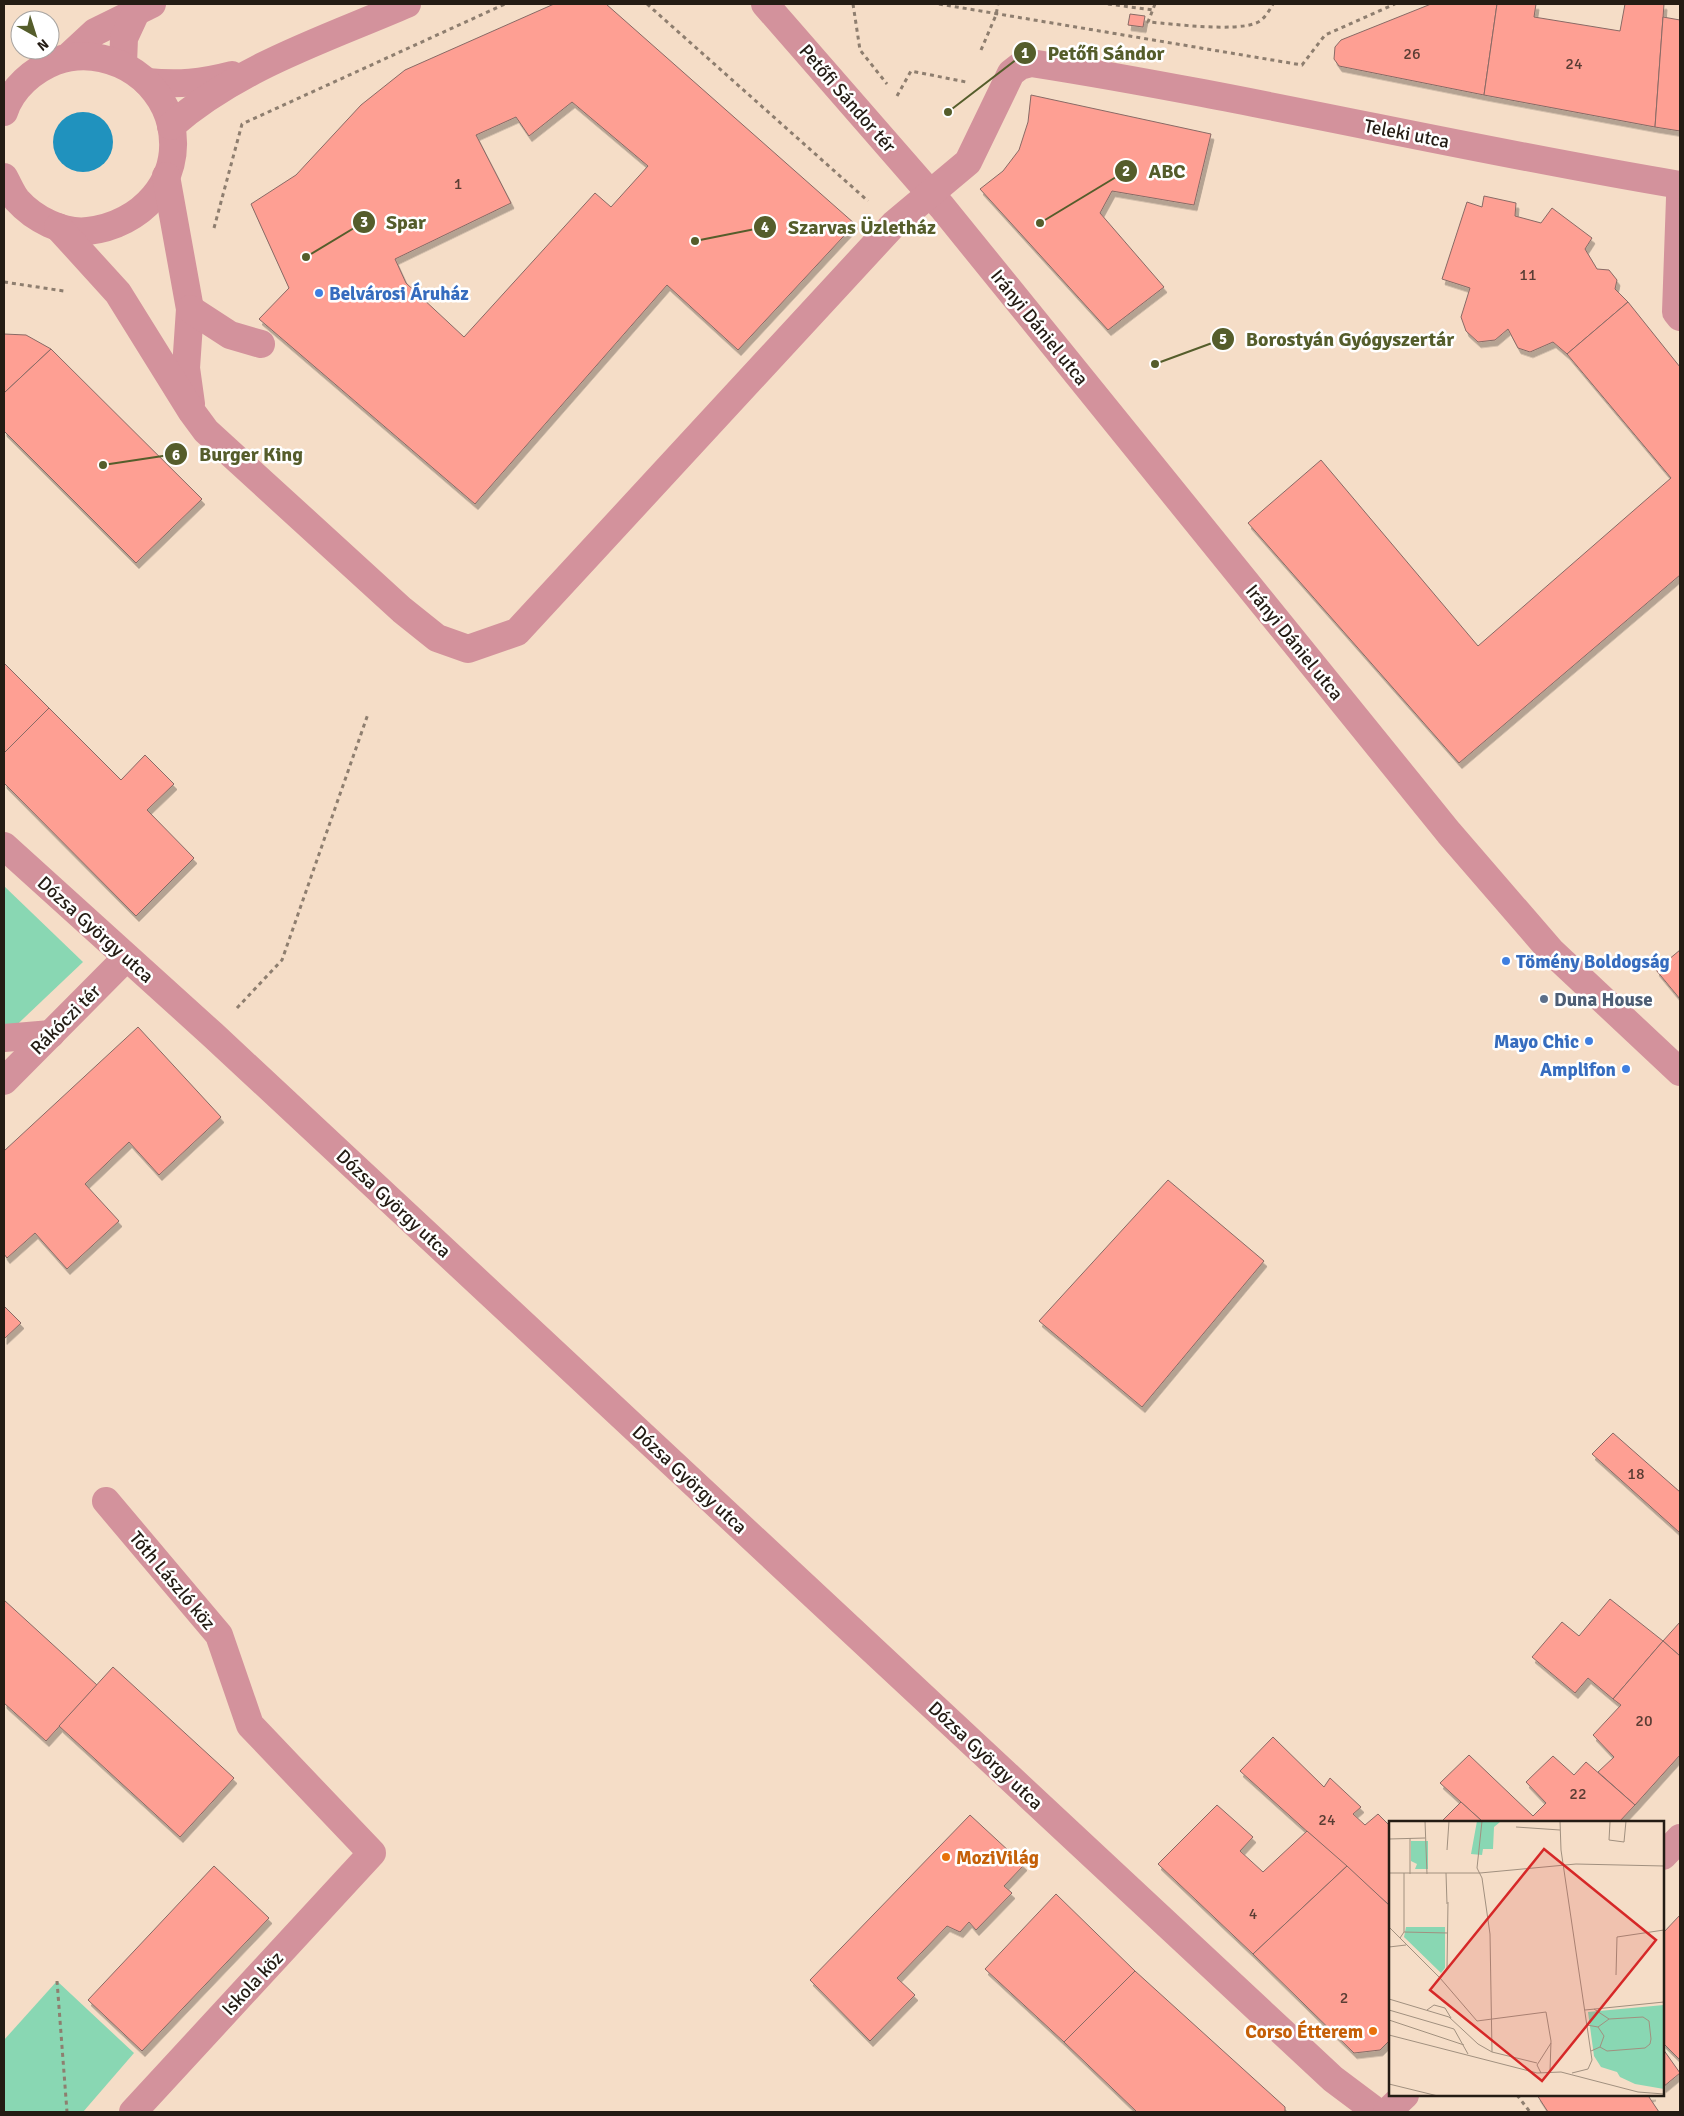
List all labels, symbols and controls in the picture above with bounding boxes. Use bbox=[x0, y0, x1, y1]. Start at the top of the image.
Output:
north arrow bbox=[10, 10, 60, 60]
text: N bbox=[34, 35, 52, 54]
callout: Petőfi Sándor bbox=[1013, 35, 1175, 70]
street label: Petőfi Sándor tér bbox=[794, 40, 901, 158]
text: Petőfi Sándor bbox=[1047, 41, 1165, 66]
text: 1 bbox=[1021, 44, 1029, 62]
house number: 26 bbox=[1403, 44, 1421, 64]
house number: 24 bbox=[1565, 54, 1583, 74]
street label: Teleki utca bbox=[1362, 114, 1451, 154]
callout: ABC bbox=[1114, 153, 1196, 188]
text: ABC bbox=[1148, 159, 1186, 184]
text: 2 bbox=[1122, 162, 1130, 180]
house number: 1 bbox=[454, 174, 462, 194]
callout: Spar bbox=[351, 204, 437, 239]
text: Spar bbox=[386, 210, 426, 235]
callout: Szarvas Üzletház bbox=[753, 210, 946, 245]
text: 3 bbox=[360, 213, 368, 231]
text: Szarvas Üzletház bbox=[788, 215, 936, 240]
text: 4 bbox=[761, 218, 769, 236]
street label: Irányi Dániel utca bbox=[985, 265, 1093, 391]
house number: 11 bbox=[1519, 265, 1537, 285]
place label: Belvárosi Áruház bbox=[329, 282, 469, 306]
marker: Belvárosi Áruház bbox=[313, 287, 325, 299]
callout: Borostyán Gyógyszertár bbox=[1211, 322, 1464, 357]
text: Borostyán Gyógyszertár bbox=[1246, 327, 1454, 352]
text: 5 bbox=[1219, 330, 1227, 348]
callout: Burger King bbox=[164, 437, 313, 472]
text: Burger King bbox=[199, 442, 303, 467]
text: 6 bbox=[172, 446, 180, 464]
street label: Irányi Dániel utca bbox=[1240, 580, 1348, 706]
street label: Dózsa György utca bbox=[32, 871, 159, 988]
place label: Tömény Boldogság bbox=[1516, 950, 1670, 974]
marker: Tömény Boldogság bbox=[1500, 955, 1512, 967]
street label: Rákóczi tér bbox=[26, 980, 106, 1060]
place label: Duna House bbox=[1554, 988, 1653, 1012]
marker: Duna House bbox=[1538, 993, 1550, 1005]
place label: Mayo Chic bbox=[1494, 1030, 1579, 1054]
marker: Mayo Chic bbox=[1583, 1035, 1595, 1047]
place label: Amplifon bbox=[1540, 1058, 1616, 1082]
marker: Amplifon bbox=[1620, 1063, 1632, 1075]
street label: Dózsa György utca bbox=[331, 1144, 456, 1263]
street label: Dózsa György utca bbox=[627, 1420, 752, 1539]
house number: 18 bbox=[1627, 1464, 1645, 1484]
street label: Tóth László köz bbox=[124, 1526, 220, 1635]
street label: Dózsa György utca bbox=[923, 1696, 1048, 1815]
house number: 20 bbox=[1635, 1711, 1653, 1731]
house number: 22 bbox=[1569, 1784, 1587, 1804]
house number: 24 bbox=[1318, 1810, 1336, 1830]
inset map bbox=[1389, 1821, 1664, 2096]
place label: MoziVilág bbox=[956, 1846, 1039, 1870]
marker: MoziVilág bbox=[940, 1851, 952, 1863]
house number: 4 bbox=[1249, 1904, 1258, 1924]
street label: Iskola köz bbox=[217, 1946, 289, 2021]
house number: 2 bbox=[1340, 1988, 1348, 2008]
place label: Corso Étterem bbox=[1245, 2020, 1363, 2044]
marker: Corso Étterem bbox=[1367, 2025, 1379, 2037]

